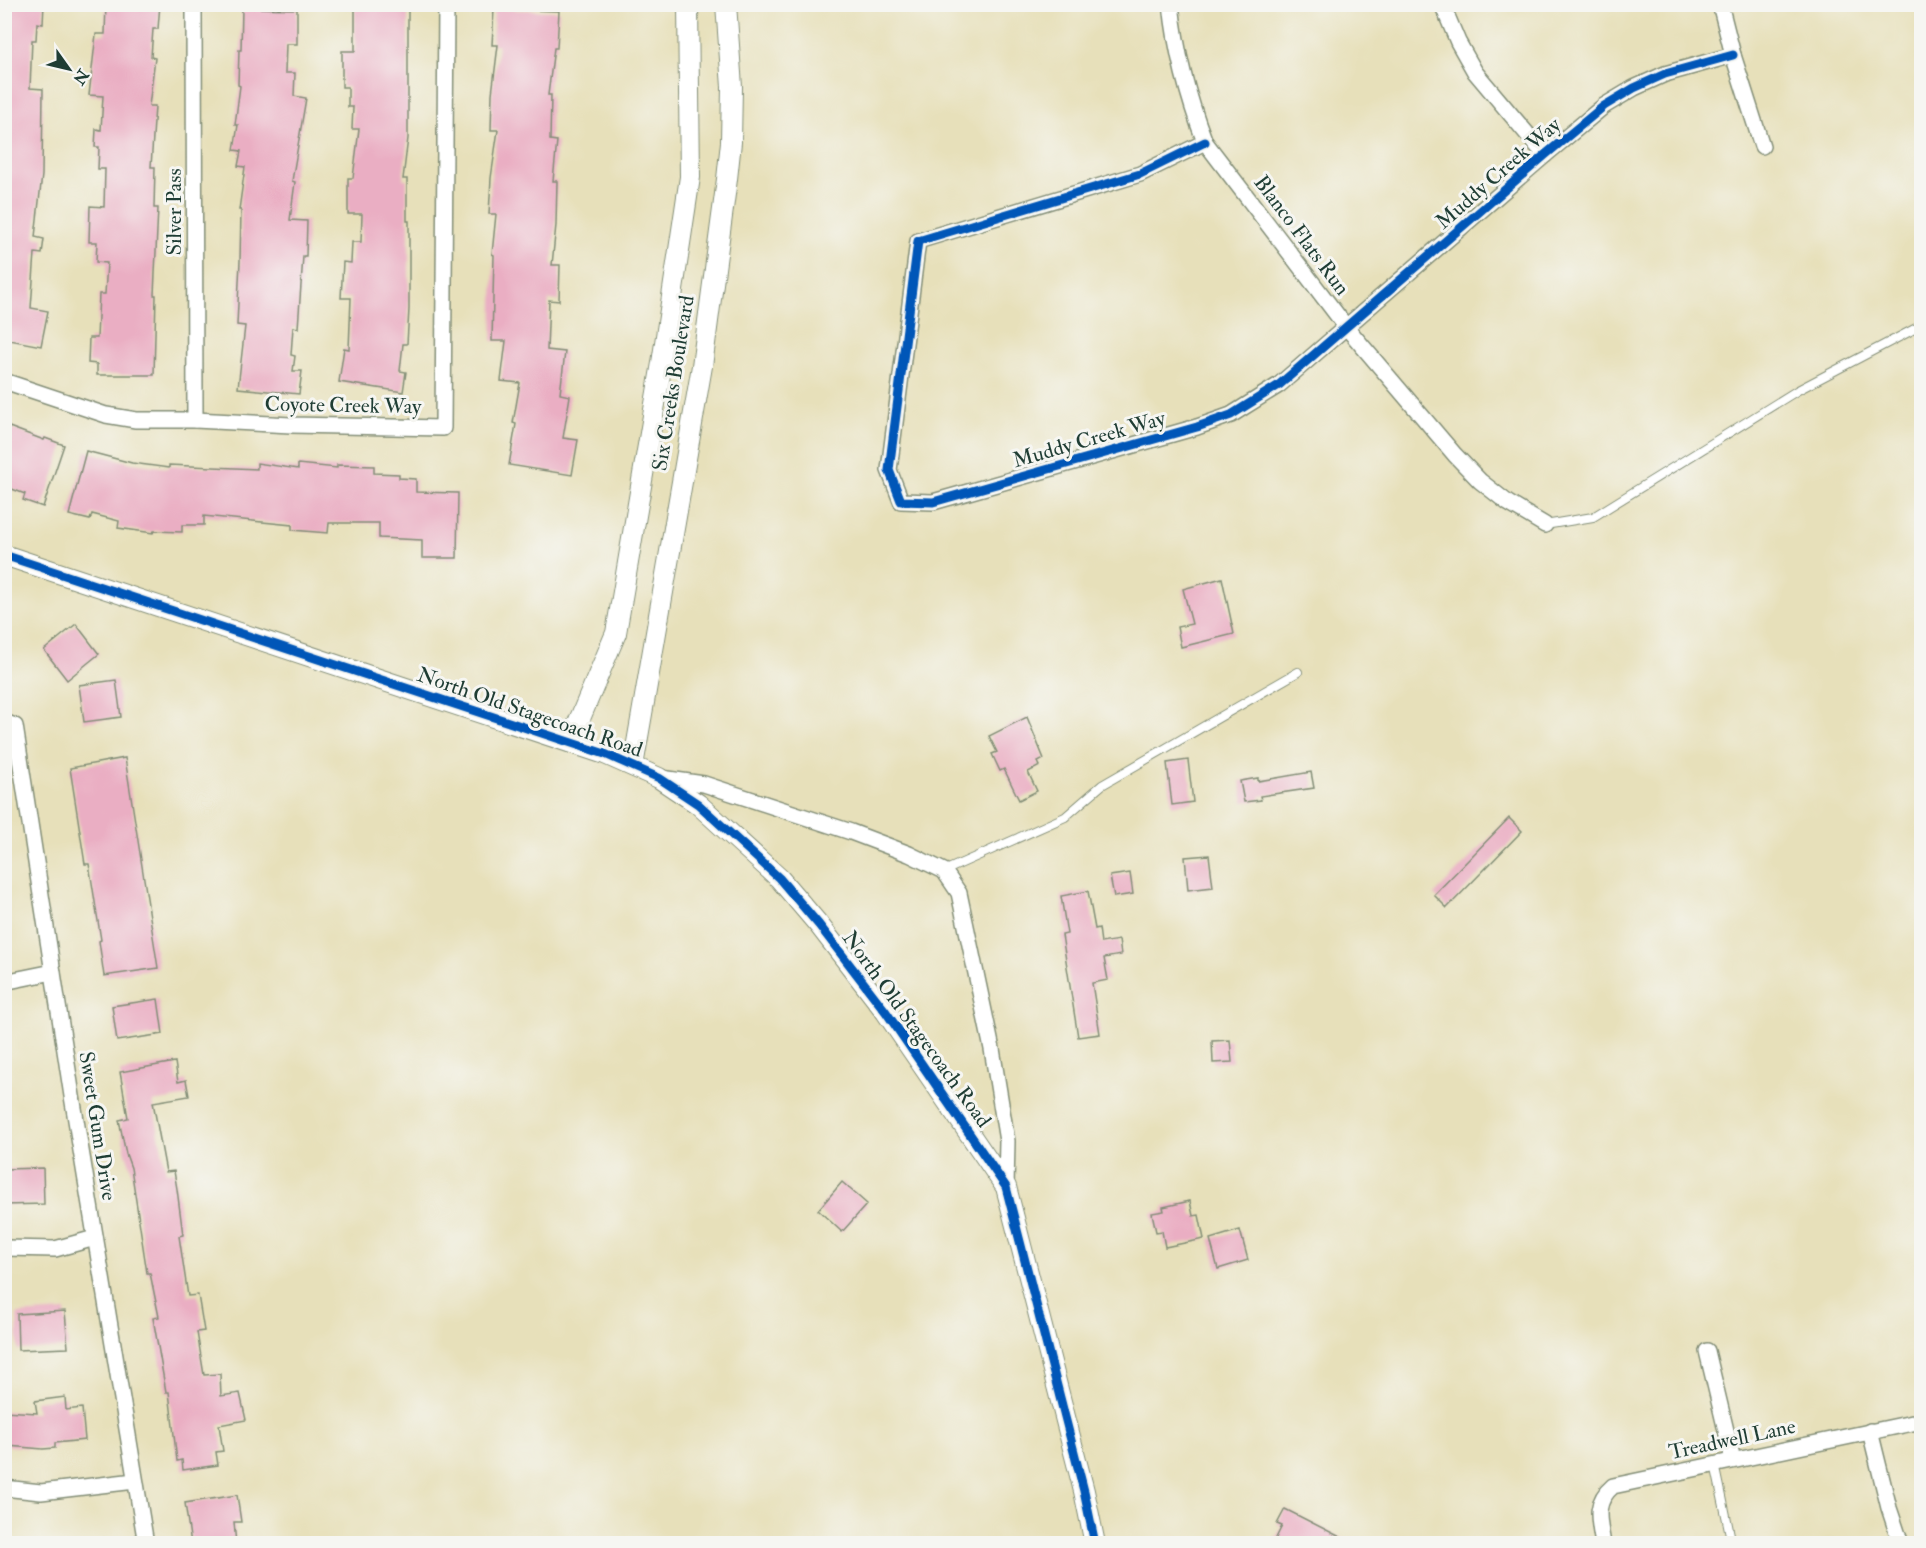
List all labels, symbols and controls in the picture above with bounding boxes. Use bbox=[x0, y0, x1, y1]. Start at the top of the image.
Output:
north arrow bbox=[39, 39, 99, 99]
text: N bbox=[68, 64, 93, 89]
street label: Muddy Creek Way bbox=[1430, 111, 1567, 235]
street label: Silver Pass bbox=[161, 168, 188, 256]
street label: Blanco Flats Run bbox=[1248, 170, 1356, 301]
street label: Six Creeks Boulevard bbox=[646, 293, 701, 473]
street label: Coyote Creek Way bbox=[264, 391, 422, 420]
street label: Muddy Creek Way bbox=[1010, 405, 1169, 474]
street label: North Old Stagecoach Road bbox=[414, 661, 647, 764]
street label: North Old Stagecoach Road bbox=[836, 926, 997, 1134]
street label: Sweet Gum Drive bbox=[72, 1050, 123, 1203]
street label: Treadwell Lane bbox=[1666, 1413, 1798, 1466]

